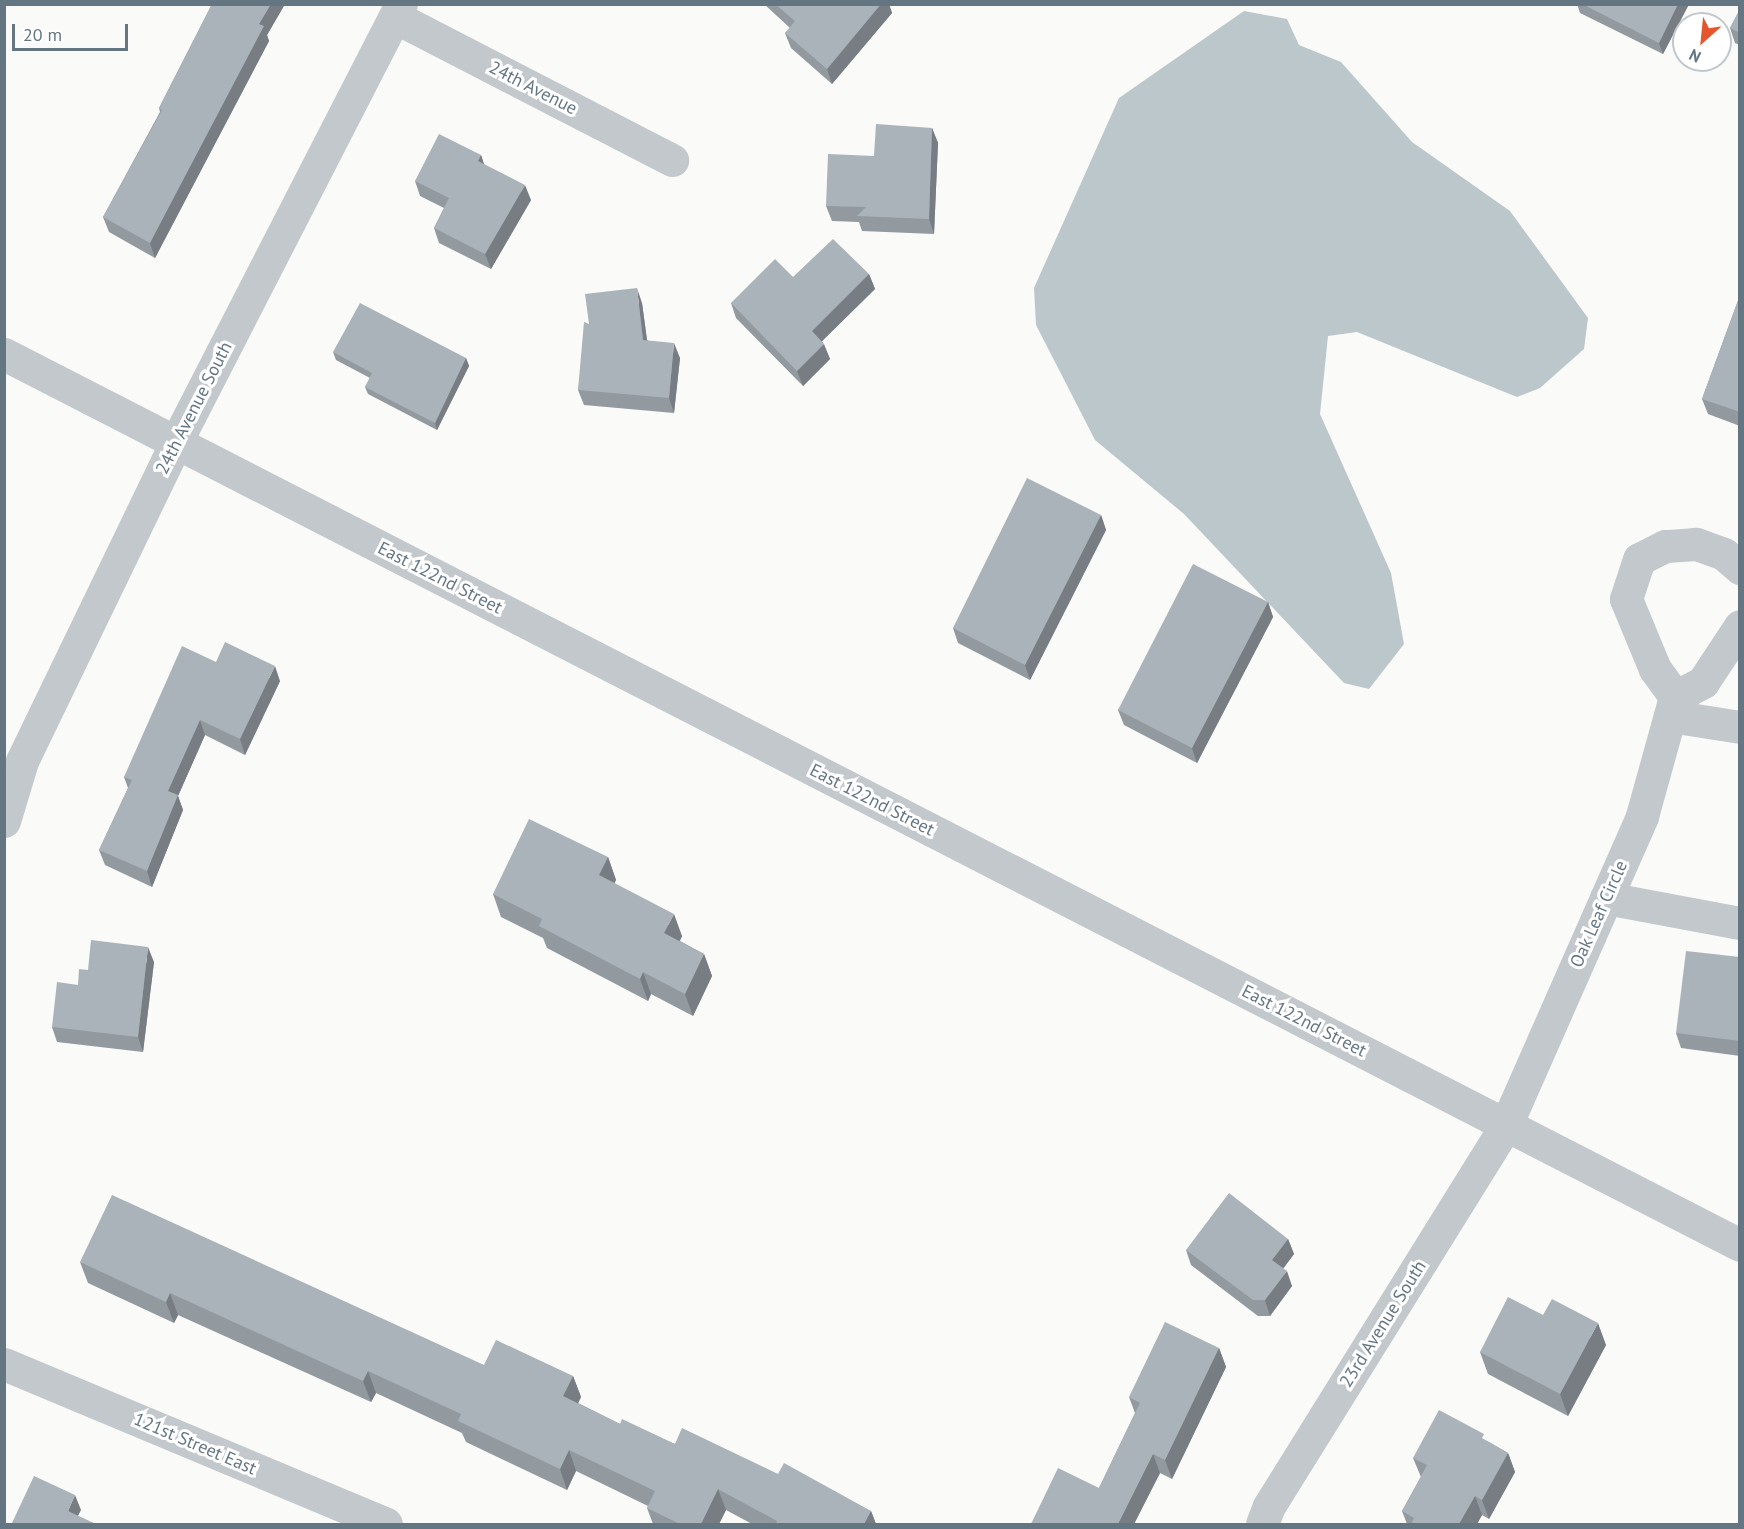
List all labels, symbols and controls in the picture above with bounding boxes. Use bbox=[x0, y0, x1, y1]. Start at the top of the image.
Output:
scale bar bbox=[15, 12, 130, 50]
north arrow bbox=[1672, 12, 1732, 72]
text: 20 m bbox=[23, 23, 62, 46]
text: N bbox=[1686, 45, 1704, 68]
street label: 24th Avenue bbox=[485, 56, 581, 120]
street label: 24th Avenue South bbox=[151, 338, 237, 478]
street label: East 122nd Street bbox=[374, 537, 506, 619]
street label: East 122nd Street bbox=[806, 759, 938, 841]
street label: Oak Leaf Circle bbox=[1566, 857, 1632, 971]
street label: East 122nd Street bbox=[1238, 980, 1370, 1062]
street label: 23rd Avenue South bbox=[1335, 1256, 1431, 1392]
street label: 121st Street East bbox=[131, 1408, 259, 1480]

